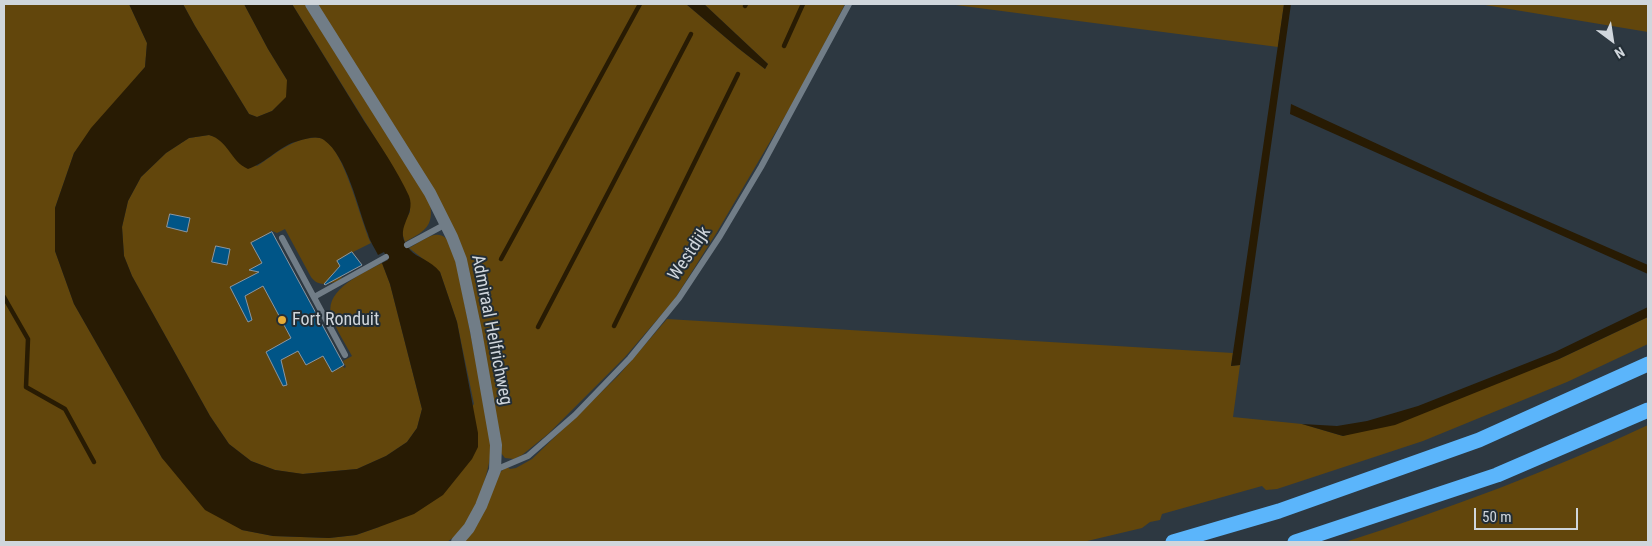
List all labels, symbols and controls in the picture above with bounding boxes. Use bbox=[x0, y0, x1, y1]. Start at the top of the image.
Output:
north arrow bbox=[1587, 15, 1637, 65]
text: N bbox=[1612, 44, 1628, 62]
street label: Westdijk bbox=[664, 223, 716, 285]
street label: Admiraal Helfrichweg bbox=[466, 253, 516, 407]
place label: Fort Ronduit bbox=[292, 309, 379, 331]
marker: Fort Ronduit bbox=[276, 314, 288, 326]
scale bar bbox=[1477, 498, 1581, 530]
text: 50 m bbox=[1482, 508, 1512, 526]

